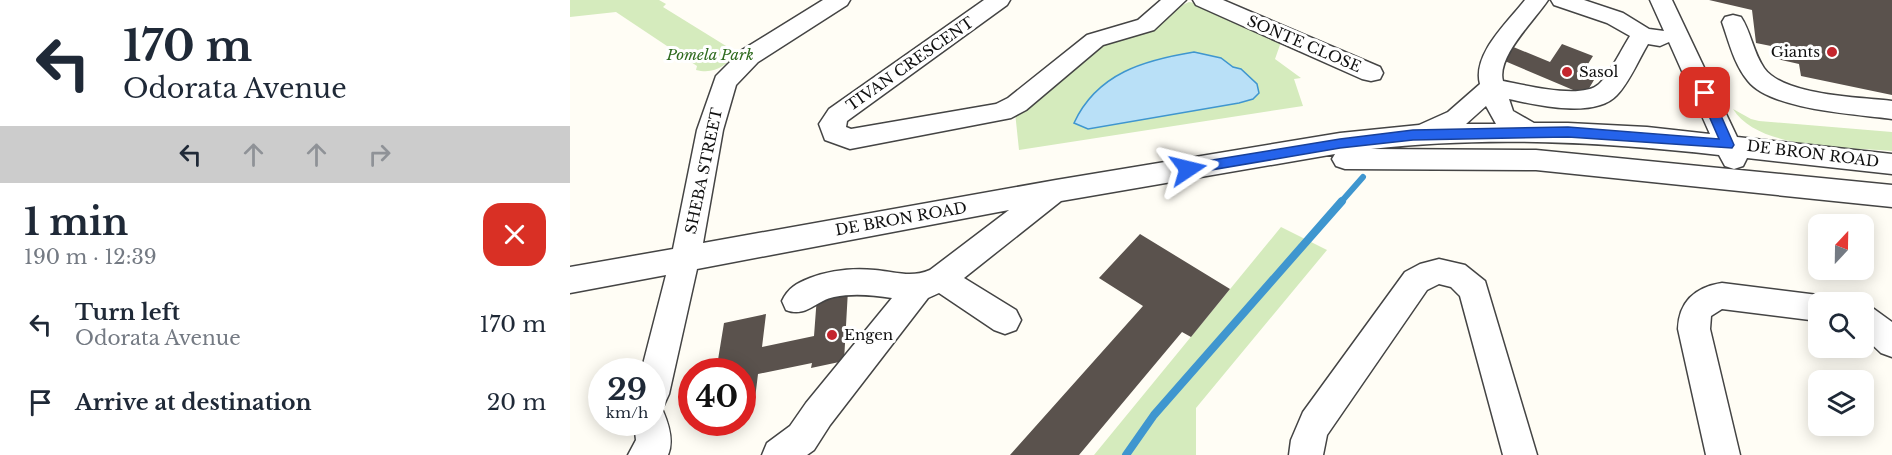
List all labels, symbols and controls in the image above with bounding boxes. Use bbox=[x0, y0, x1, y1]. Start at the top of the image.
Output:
street label: SONTE CLOSE bbox=[1244, 11, 1364, 76]
street label: TIVAN CRESCENT bbox=[842, 12, 977, 115]
text: 170 m bbox=[123, 20, 252, 72]
icon: left bbox=[24, 24, 102, 102]
place label: Giants bbox=[1771, 42, 1820, 61]
park label: Pomela Park bbox=[665, 45, 754, 64]
marker: Giants bbox=[1825, 45, 1839, 59]
place label: Sasol bbox=[1579, 62, 1619, 81]
marker: Sasol bbox=[1560, 65, 1574, 79]
pin bbox=[1679, 67, 1730, 118]
text: Odorata Avenue bbox=[123, 72, 347, 105]
icon: arrive bbox=[1688, 76, 1721, 109]
street label: SHEBA STREET bbox=[681, 106, 726, 236]
street label: DE BRON ROAD bbox=[1746, 136, 1880, 171]
position arrow bbox=[1156, 137, 1220, 201]
icon: left bbox=[174, 138, 207, 171]
icon: ahead bbox=[237, 138, 270, 171]
icon: ahead bbox=[300, 138, 333, 171]
icon: right bbox=[363, 138, 396, 171]
street label: DE BRON ROAD bbox=[834, 198, 968, 239]
text: 1 min bbox=[24, 200, 128, 245]
button: close bbox=[483, 203, 546, 266]
north arrow bbox=[1808, 214, 1874, 280]
map controls bbox=[1808, 214, 1874, 436]
text: 190 m · 12:39 bbox=[24, 245, 157, 269]
button: search bbox=[1808, 292, 1874, 358]
text: Turn left bbox=[75, 299, 180, 326]
icon: left bbox=[24, 308, 57, 341]
text: 170 m bbox=[480, 311, 546, 338]
place label: Engen bbox=[844, 325, 893, 344]
text: Odorata Avenue bbox=[75, 326, 241, 350]
marker: Engen bbox=[825, 328, 839, 342]
speed limit sign: 40 bbox=[678, 358, 756, 436]
button: layers bbox=[1808, 370, 1874, 436]
text: 29 bbox=[607, 371, 647, 408]
icon: arrive bbox=[24, 386, 57, 419]
text: Arrive at destination bbox=[75, 389, 312, 416]
text: 20 m bbox=[487, 389, 546, 416]
text: km/h bbox=[606, 403, 648, 422]

